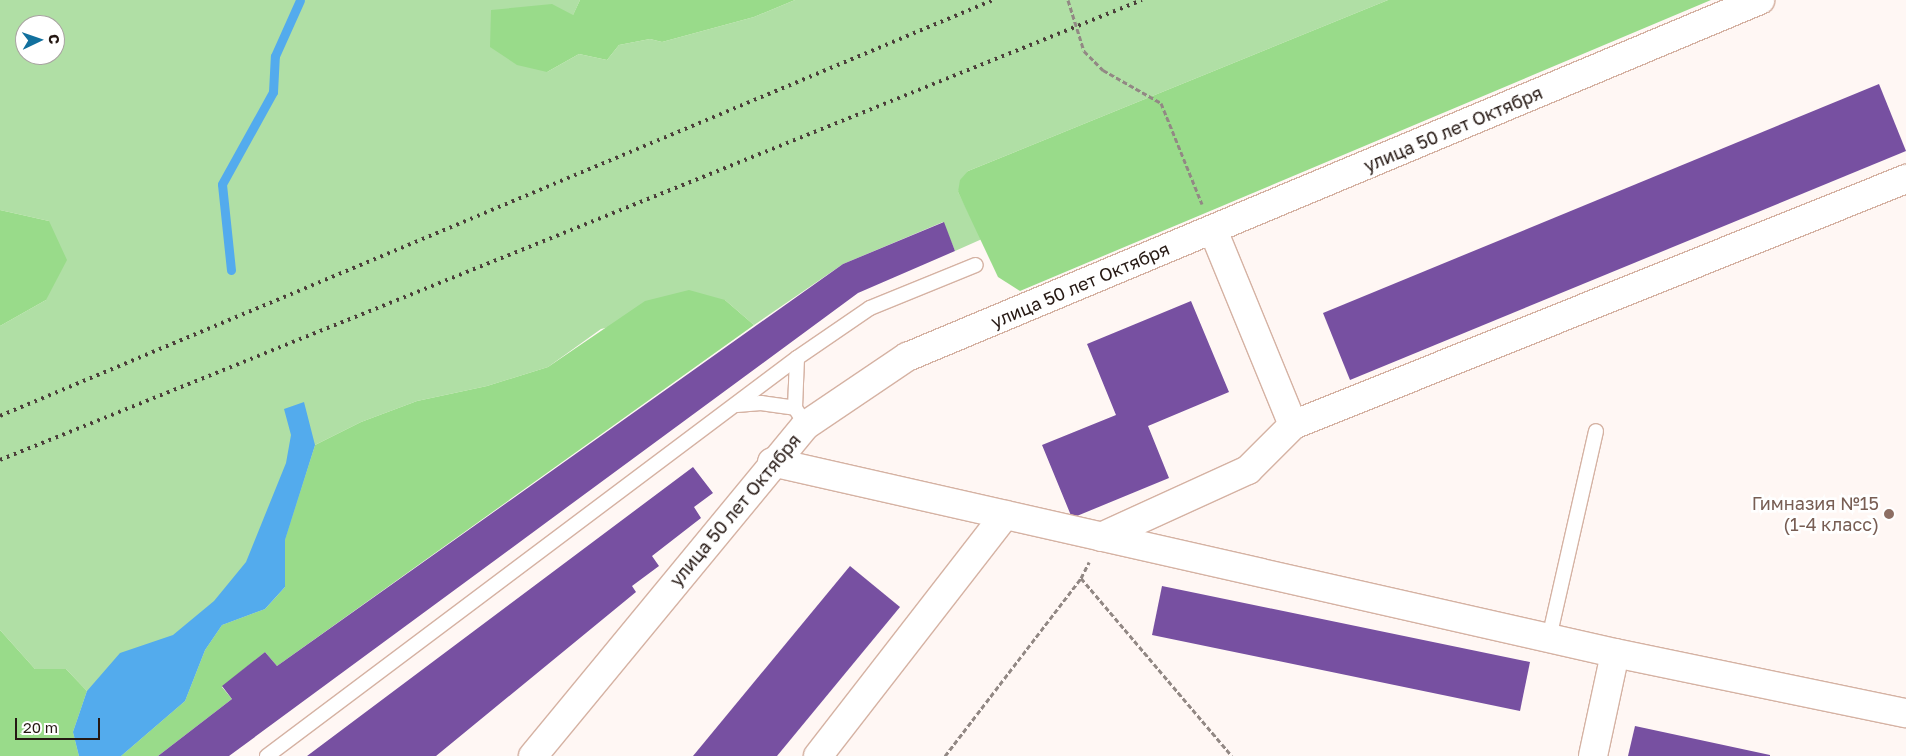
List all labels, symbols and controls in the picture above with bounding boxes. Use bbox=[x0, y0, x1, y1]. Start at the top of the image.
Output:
north arrow bbox=[15, 15, 65, 65]
text: С bbox=[46, 34, 63, 45]
street label: улица 50 лет Октября bbox=[1360, 82, 1546, 176]
street label: улица 50 лет Октября bbox=[987, 238, 1173, 332]
street label: улица 50 лет Октября bbox=[665, 429, 805, 591]
place label: Гимназия №15 (1-4 класс) bbox=[1752, 493, 1879, 536]
marker: Гимназия №15 (1-4 класс) bbox=[1883, 508, 1895, 520]
scale bar bbox=[18, 708, 102, 740]
text: 20 m bbox=[23, 718, 58, 736]

